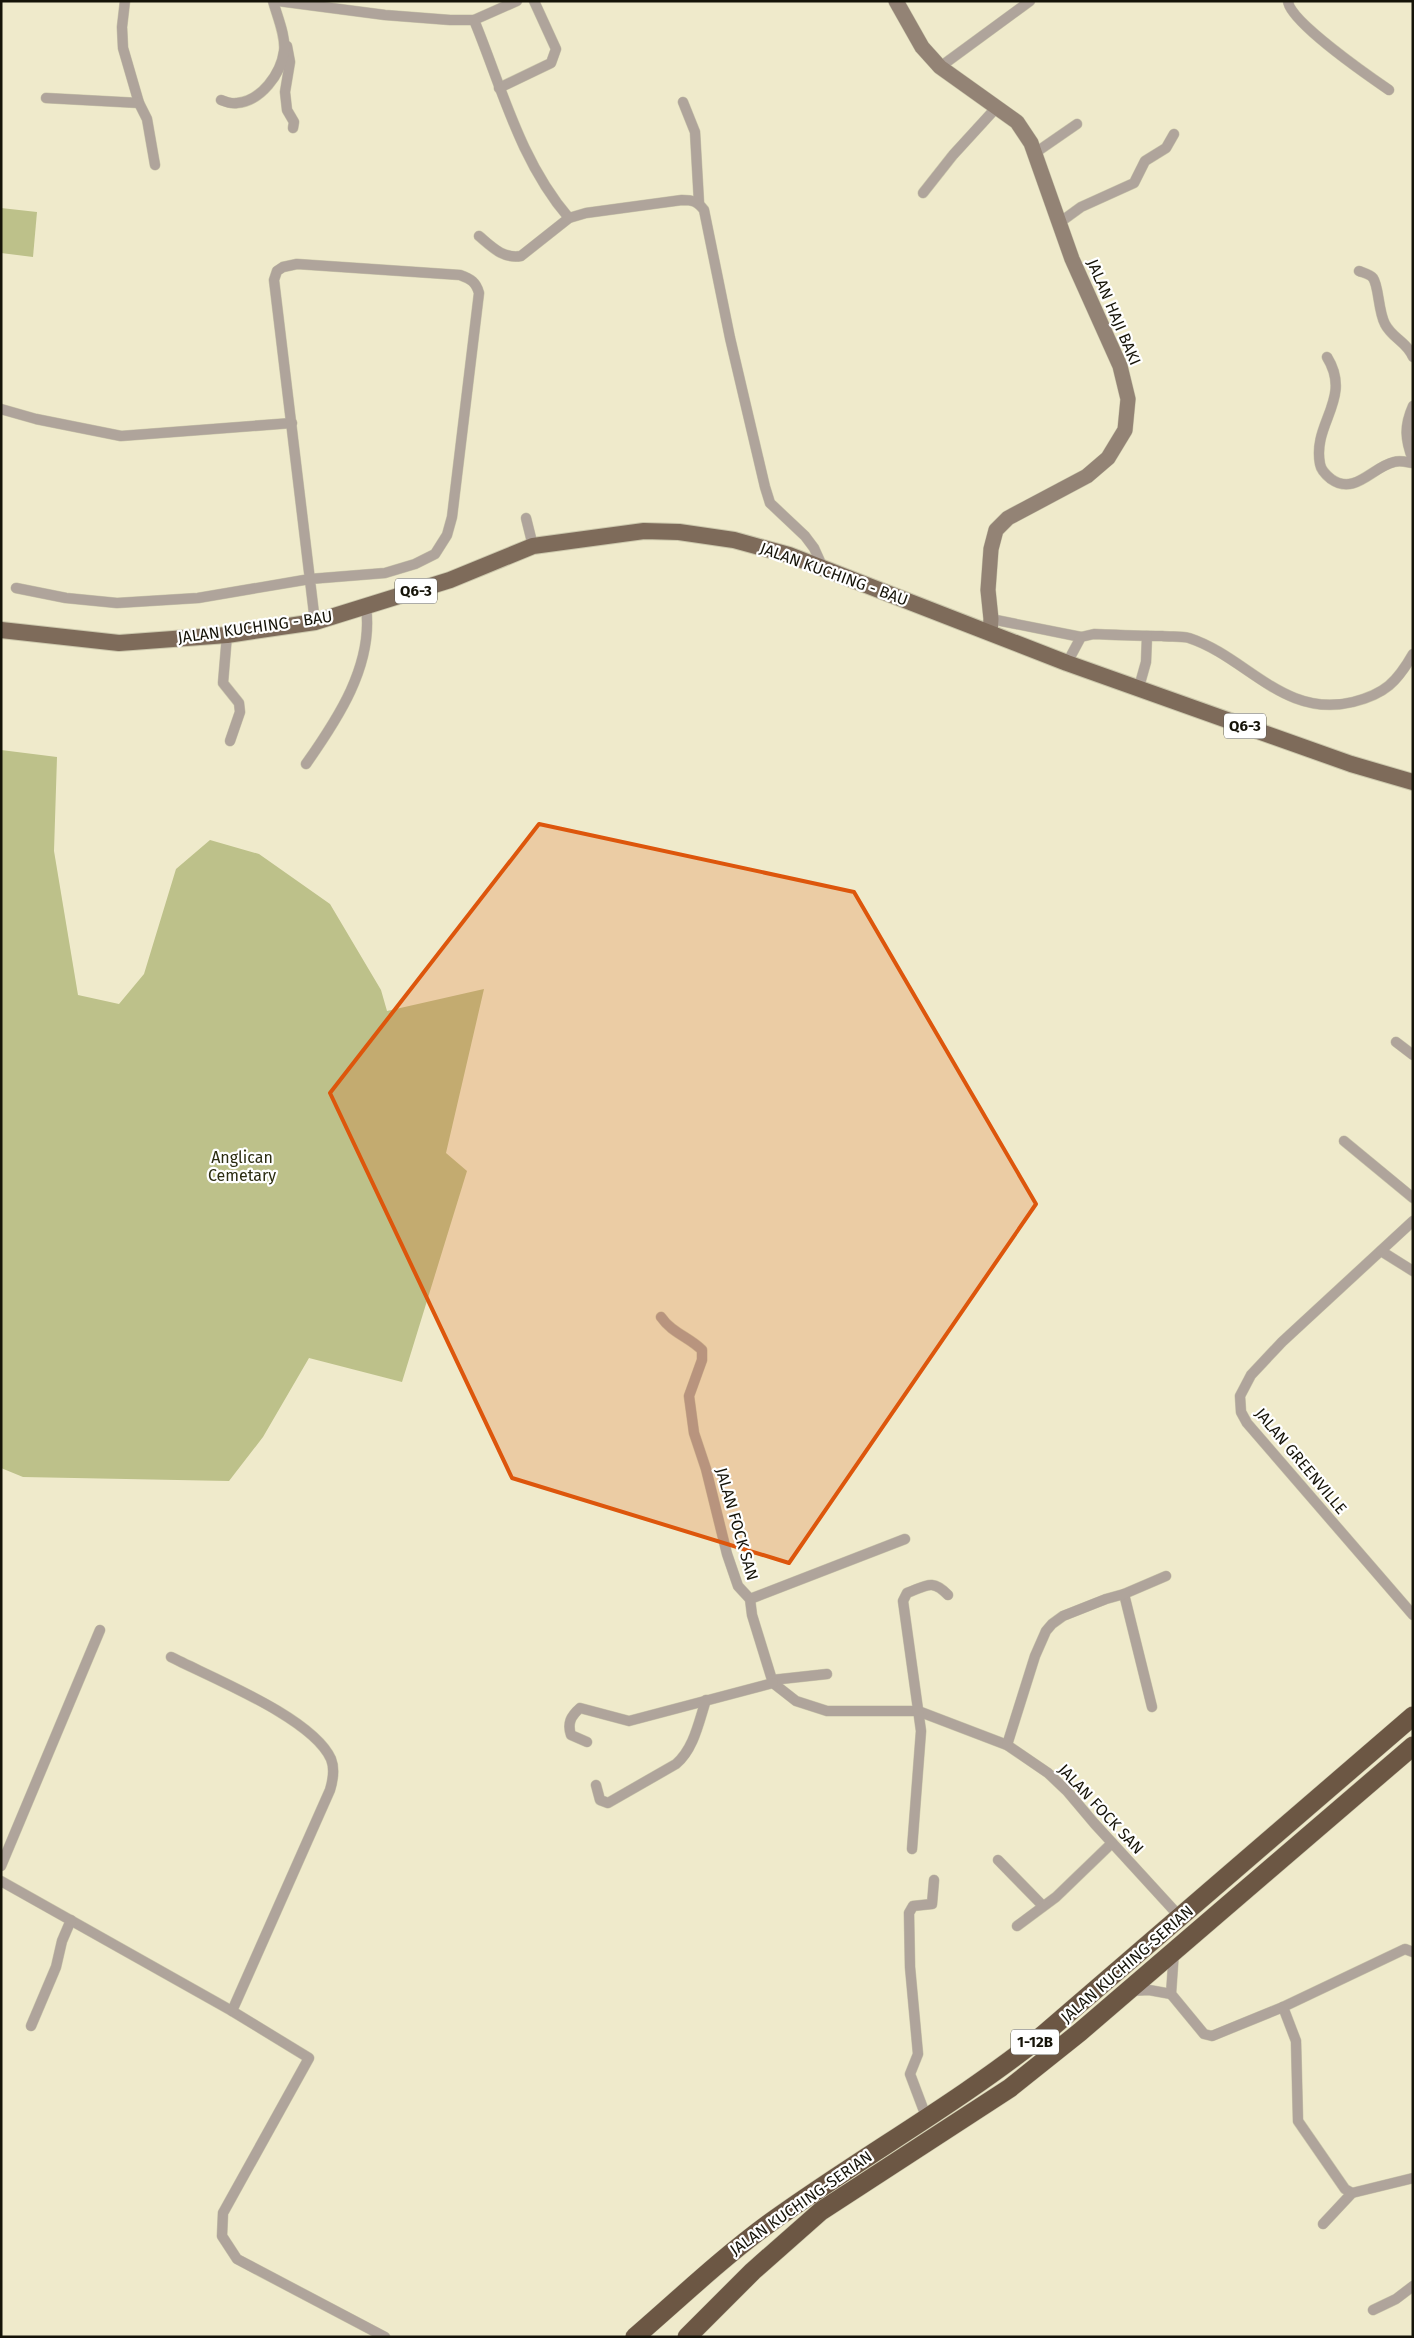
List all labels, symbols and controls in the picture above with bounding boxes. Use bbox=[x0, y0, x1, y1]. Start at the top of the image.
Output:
street label: JALAN HAJI BAKI bbox=[1083, 256, 1145, 368]
street label: JALAN KUCHING - BAU bbox=[757, 538, 911, 610]
road number: Q6-3 bbox=[395, 578, 437, 604]
street label: JALAN KUCHING - BAU bbox=[176, 607, 334, 647]
road number: Q6-3 bbox=[1224, 714, 1266, 738]
park label: Anglican Cemetary bbox=[208, 1148, 276, 1185]
street label: JALAN GREENVILLE bbox=[1251, 1404, 1351, 1518]
street label: JALAN FOCK SAN bbox=[712, 1465, 762, 1583]
street label: JALAN FOCK SAN bbox=[1054, 1760, 1148, 1858]
street label: JALAN KUCHING-SERIAN bbox=[1057, 1901, 1197, 2027]
road number: 1-12B bbox=[1011, 2030, 1059, 2054]
street label: JALAN KUCHING-SERIAN bbox=[726, 2147, 876, 2259]

